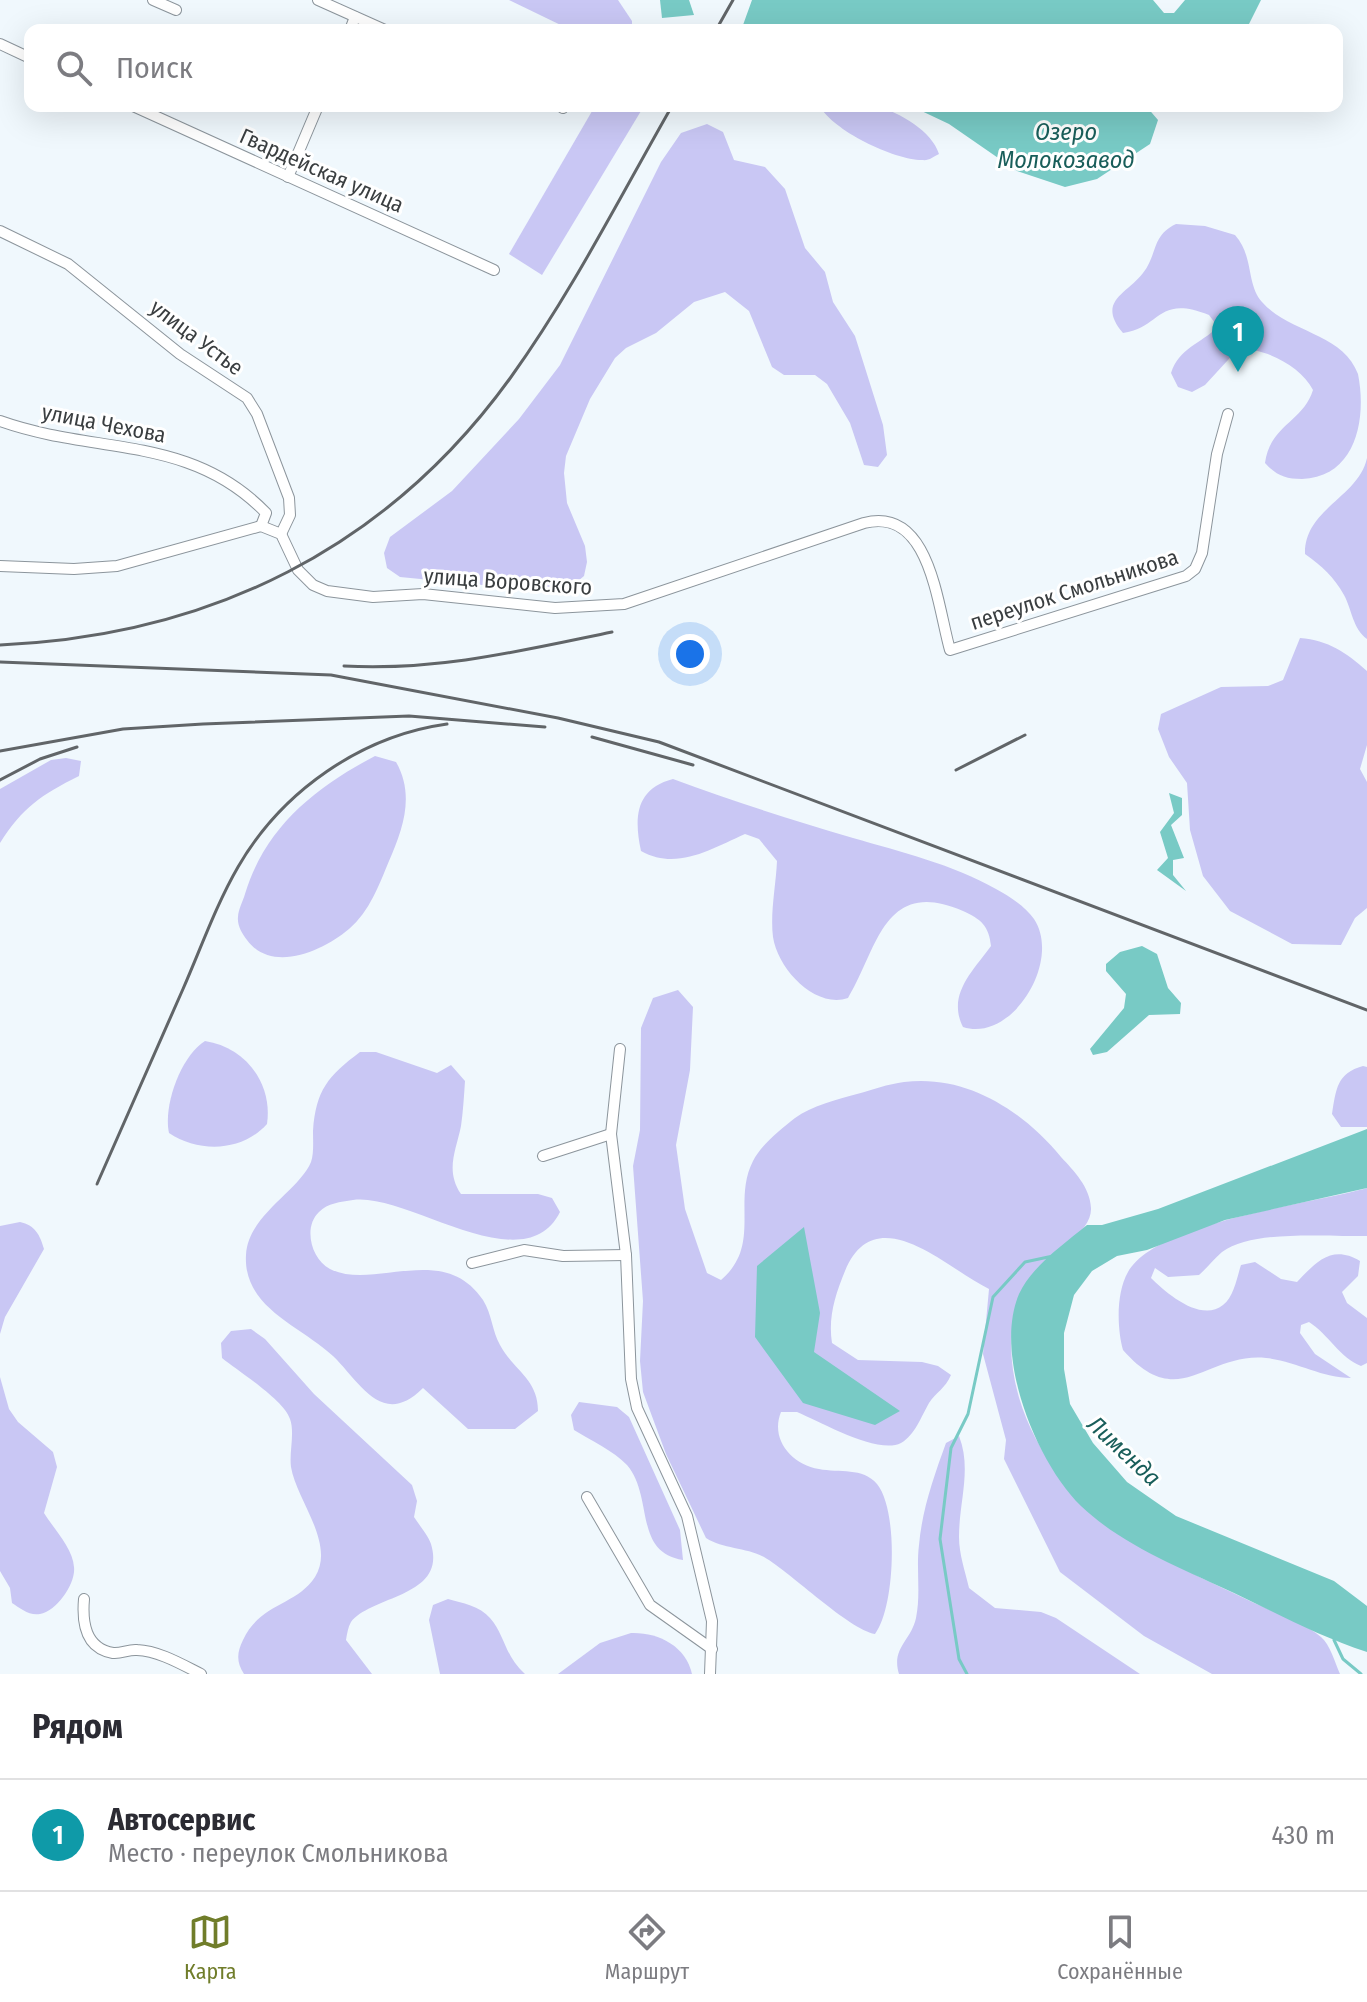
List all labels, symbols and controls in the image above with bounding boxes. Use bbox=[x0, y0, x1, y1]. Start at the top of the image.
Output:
search box bbox=[24, 24, 1343, 112]
icon: search bbox=[52, 46, 96, 90]
text: Поиск bbox=[116, 50, 193, 86]
water label: Озеро Молокозавод bbox=[997, 118, 1135, 174]
street label: Гвардейская улица bbox=[236, 122, 408, 219]
street label: улица Устье bbox=[145, 294, 249, 381]
pin: 1 bbox=[1212, 306, 1264, 372]
street label: улица Чехова bbox=[40, 398, 168, 449]
street label: переулок Смольникова bbox=[967, 543, 1182, 636]
street label: улица Воровского bbox=[423, 562, 593, 601]
your location bbox=[670, 634, 710, 674]
water label: Лименда bbox=[1081, 1409, 1166, 1492]
text: Рядом bbox=[32, 1706, 123, 1747]
text: Автосервис bbox=[108, 1802, 255, 1838]
text: 1 bbox=[53, 1820, 64, 1851]
text: 430 m bbox=[1271, 1820, 1335, 1851]
text: Место · переулок Смольникова bbox=[108, 1838, 448, 1869]
tab: Карта bbox=[184, 1910, 237, 1985]
tab: Маршрут bbox=[605, 1910, 689, 1985]
tab: Сохранённые bbox=[1057, 1910, 1183, 1985]

